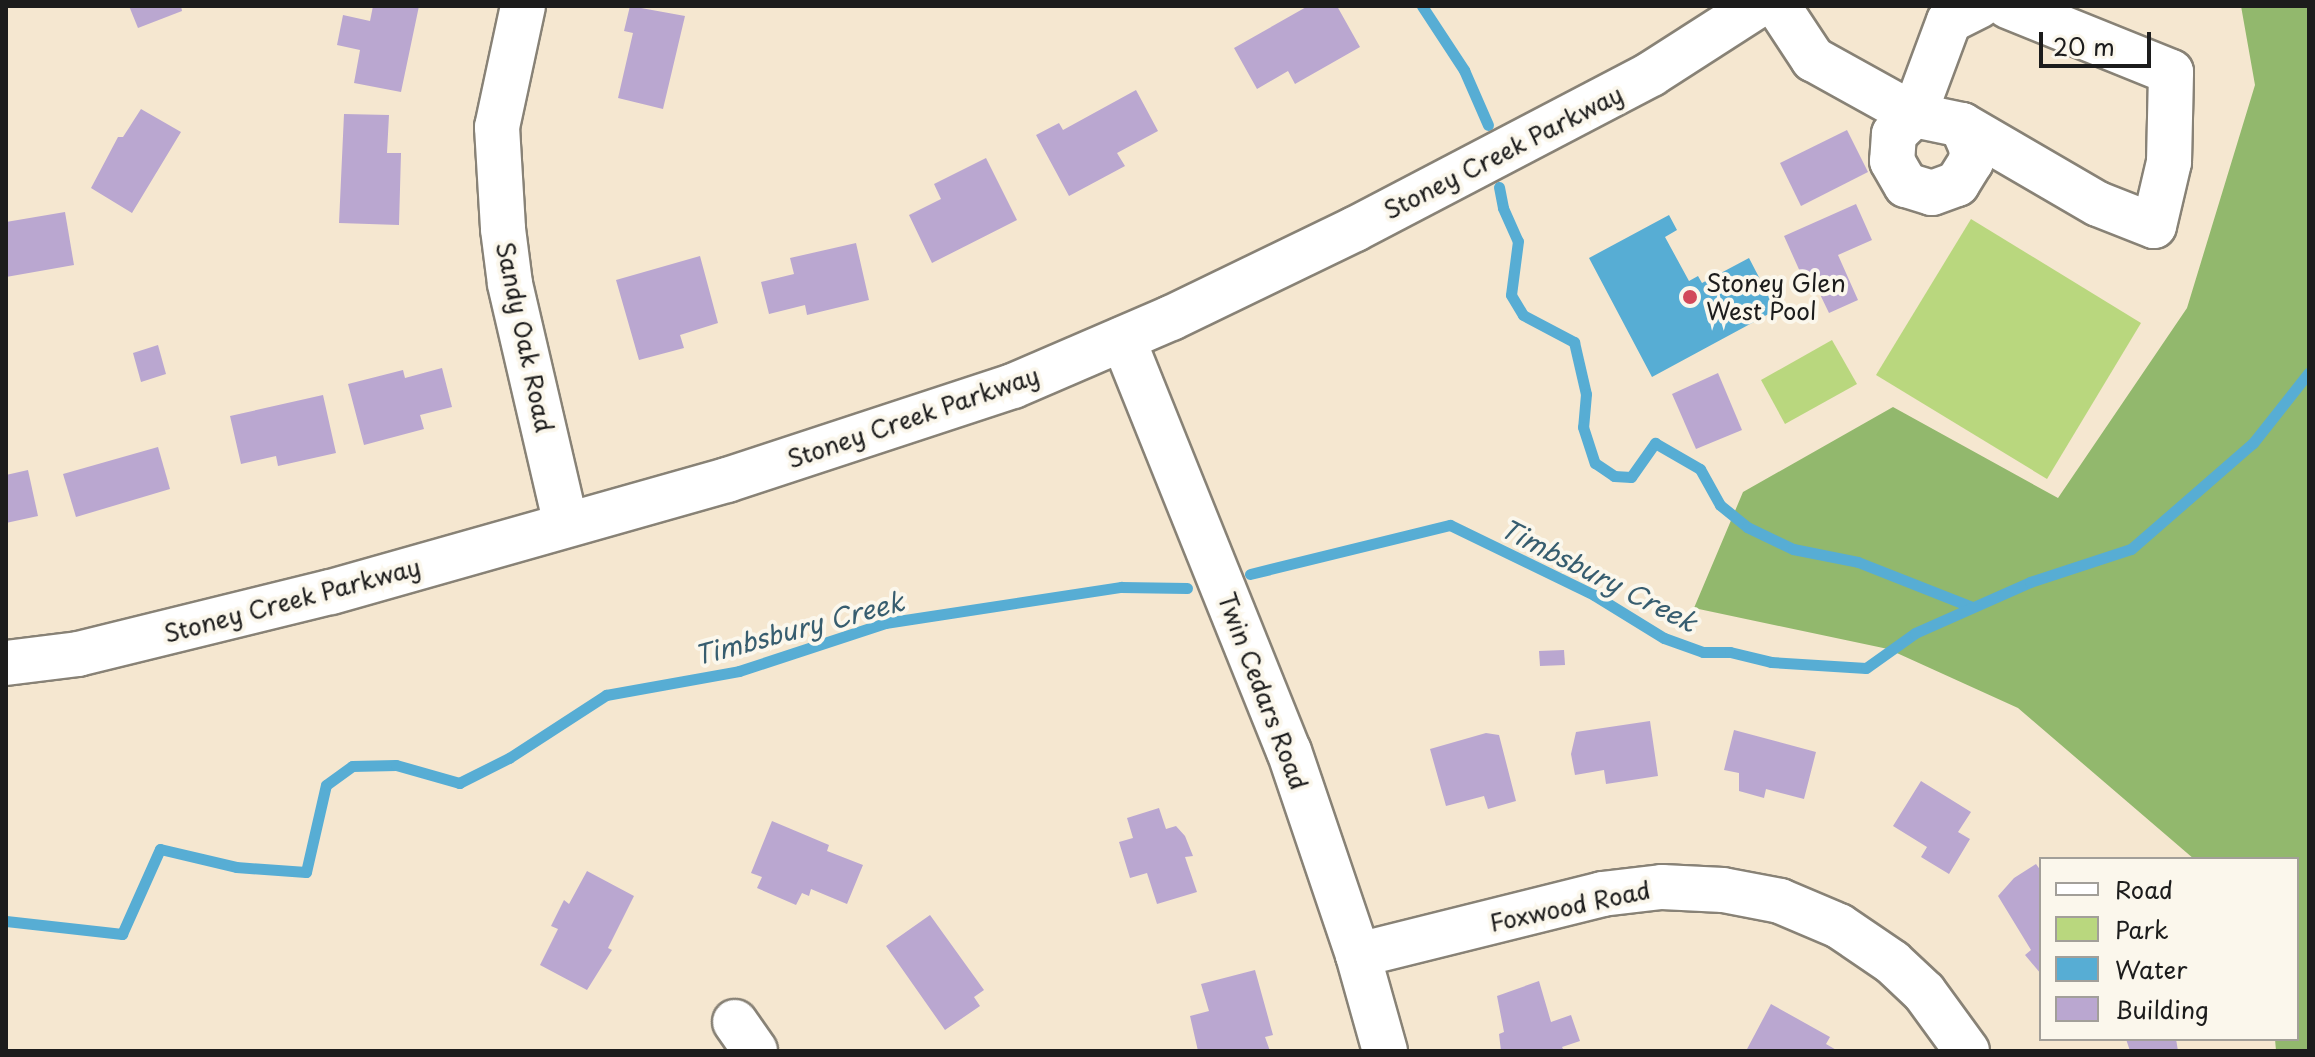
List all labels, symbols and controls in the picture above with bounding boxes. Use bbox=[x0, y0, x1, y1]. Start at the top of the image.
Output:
scale bar bbox=[2043, 16, 2155, 66]
text: 20 m bbox=[2053, 28, 2115, 64]
street label: Stoney Creek Parkway bbox=[1377, 79, 1629, 225]
street label: Sandy Oak Road bbox=[491, 238, 559, 436]
place label: Stoney Glen West Pool bbox=[1706, 269, 1847, 325]
marker: Stoney Glen West Pool bbox=[1681, 288, 1699, 306]
street label: Stoney Creek Parkway bbox=[782, 360, 1044, 474]
water label: Timbsbury Creek bbox=[1496, 512, 1702, 638]
street label: Stoney Creek Parkway bbox=[159, 552, 425, 648]
water label: Timbsbury Creek bbox=[691, 585, 907, 671]
street label: Twin Cedars Road bbox=[1212, 589, 1314, 793]
legend bbox=[2039, 857, 2299, 1041]
text: Road bbox=[2115, 871, 2173, 907]
street label: Foxwood Road bbox=[1487, 875, 1653, 937]
text: Park bbox=[2115, 911, 2169, 947]
text: Water bbox=[2115, 951, 2187, 987]
text: Building bbox=[2115, 991, 2209, 1027]

